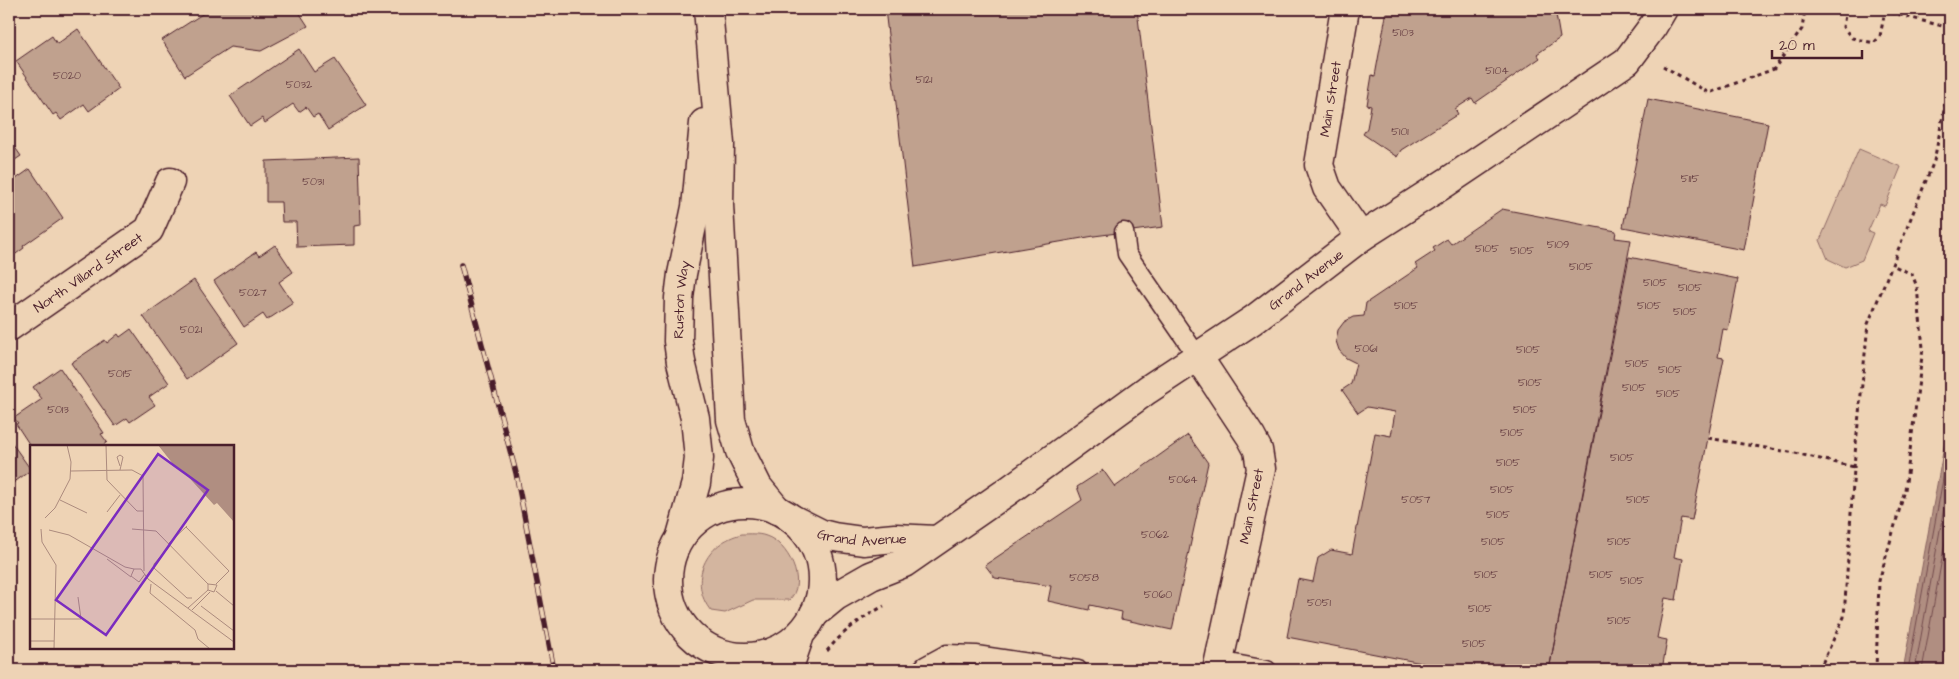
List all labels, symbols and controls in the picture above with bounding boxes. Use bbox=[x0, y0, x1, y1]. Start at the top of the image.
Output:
house number: 5103 bbox=[1392, 25, 1414, 40]
scale bar bbox=[1772, 28, 1862, 60]
text: 20 m bbox=[1779, 35, 1815, 56]
street label: Main Street bbox=[1315, 59, 1347, 139]
house number: 5104 bbox=[1485, 63, 1509, 78]
house number: 5020 bbox=[53, 68, 81, 83]
house number: 5121 bbox=[916, 72, 933, 87]
house number: 5032 bbox=[286, 77, 313, 92]
house number: 5101 bbox=[1391, 124, 1409, 139]
house number: 5115 bbox=[1681, 171, 1699, 186]
house number: 5031 bbox=[302, 174, 324, 189]
street label: North Villard Street bbox=[30, 228, 147, 318]
house number: 5109 bbox=[1547, 237, 1569, 252]
house number: 5105 bbox=[1475, 241, 1499, 256]
house number: 5105 bbox=[1510, 243, 1534, 258]
street label: Grand Avenue bbox=[1265, 245, 1348, 316]
street label: Ruston Way bbox=[669, 259, 696, 339]
house number: 5105 bbox=[1569, 259, 1593, 274]
house number: 5105 bbox=[1643, 275, 1667, 290]
house number: 5105 bbox=[1678, 280, 1702, 295]
house number: 5027 bbox=[239, 285, 267, 300]
house number: 5105 bbox=[1394, 298, 1418, 313]
house number: 5105 bbox=[1637, 298, 1661, 313]
house number: 5105 bbox=[1673, 304, 1697, 319]
house number: 5021 bbox=[180, 322, 203, 337]
house number: 5061 bbox=[1354, 341, 1378, 356]
house number: 5105 bbox=[1516, 342, 1540, 357]
house number: 5105 bbox=[1625, 356, 1649, 371]
house number: 5105 bbox=[1658, 362, 1682, 377]
house number: 5015 bbox=[108, 366, 132, 381]
house number: 5105 bbox=[1518, 375, 1542, 390]
house number: 5105 bbox=[1622, 380, 1646, 395]
house number: 5105 bbox=[1656, 386, 1680, 401]
house number: 5013 bbox=[47, 402, 69, 417]
house number: 5105 bbox=[1513, 402, 1537, 417]
house number: 5105 bbox=[1500, 425, 1524, 440]
inset map bbox=[30, 445, 234, 649]
house number: 5105 bbox=[1610, 450, 1634, 465]
house number: 5105 bbox=[1496, 455, 1520, 470]
street label: Main Street bbox=[1235, 466, 1269, 546]
house number: 5064 bbox=[1168, 472, 1198, 487]
house number: 5105 bbox=[1490, 482, 1514, 497]
house number: 5057 bbox=[1401, 492, 1431, 507]
house number: 5105 bbox=[1626, 492, 1650, 507]
house number: 5105 bbox=[1486, 507, 1510, 522]
street label: Grand Avenue bbox=[815, 524, 907, 552]
house number: 5062 bbox=[1141, 527, 1170, 542]
house number: 5105 bbox=[1481, 534, 1505, 549]
house number: 5105 bbox=[1607, 534, 1631, 549]
house number: 5105 bbox=[1474, 567, 1498, 582]
house number: 5105 bbox=[1589, 567, 1613, 582]
house number: 5058 bbox=[1069, 570, 1099, 585]
house number: 5105 bbox=[1620, 573, 1644, 588]
house number: 5060 bbox=[1144, 587, 1172, 602]
house number: 5051 bbox=[1307, 595, 1332, 610]
house number: 5105 bbox=[1468, 601, 1492, 616]
house number: 5105 bbox=[1607, 613, 1631, 628]
house number: 5105 bbox=[1462, 636, 1486, 651]

